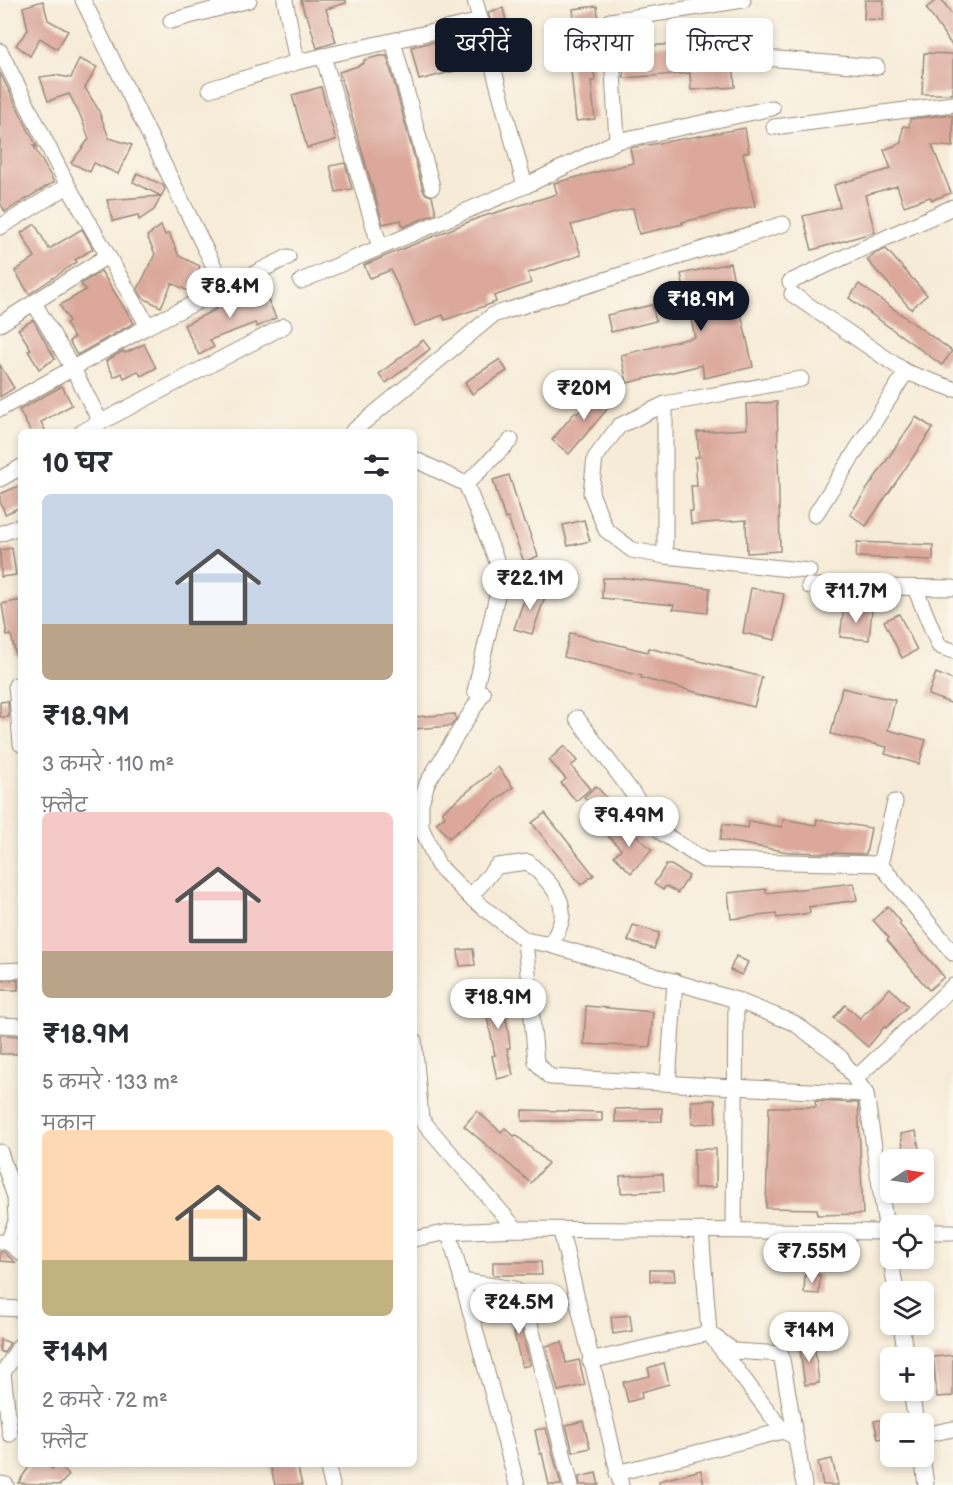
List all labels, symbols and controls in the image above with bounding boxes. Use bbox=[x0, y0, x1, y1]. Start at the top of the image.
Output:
chip: खरीदें bbox=[435, 18, 532, 72]
chip: किराया bbox=[544, 18, 654, 72]
chip: फ़िल्टर bbox=[666, 18, 773, 72]
pin: ₹8.4M bbox=[188, 268, 272, 319]
text: ₹8.4M bbox=[200, 275, 260, 299]
pin: ₹18.9M bbox=[652, 281, 750, 332]
text: ₹18.9M bbox=[667, 288, 735, 312]
pin: ₹20M bbox=[548, 370, 620, 421]
text: ₹20M bbox=[556, 377, 612, 401]
text: 10 घर bbox=[42, 449, 111, 480]
icon: filters bbox=[360, 449, 393, 482]
icon: home bbox=[164, 533, 272, 641]
pin: ₹22.1M bbox=[481, 560, 579, 611]
text: ₹22.1M bbox=[496, 567, 564, 591]
pin: ₹11.7M bbox=[807, 573, 905, 624]
text: ₹11.7M bbox=[824, 580, 888, 604]
text: ₹18.9M bbox=[42, 702, 130, 733]
text: 3 कमरे · 110 m² bbox=[42, 753, 174, 777]
text: फ़्लैट bbox=[42, 794, 88, 818]
pin: ₹9.49M bbox=[580, 797, 678, 848]
text: ₹9.49M bbox=[594, 804, 664, 828]
icon: home bbox=[164, 851, 272, 959]
pin: ₹18.9M bbox=[449, 979, 547, 1030]
text: ₹18.9M bbox=[464, 986, 532, 1010]
text: ₹18.9M bbox=[42, 1020, 130, 1051]
text: 5 कमरे · 133 m² bbox=[42, 1071, 178, 1095]
text: मकान bbox=[42, 1112, 95, 1136]
north arrow bbox=[880, 1149, 934, 1203]
map controls bbox=[880, 1149, 934, 1467]
icon: home bbox=[164, 1169, 272, 1277]
button: locate bbox=[880, 1215, 934, 1269]
pin: ₹7.55M bbox=[763, 1233, 861, 1284]
text: ₹7.55M bbox=[777, 1240, 847, 1264]
button: layers bbox=[880, 1281, 934, 1335]
pin: ₹24.5M bbox=[470, 1284, 568, 1335]
text: ₹24.5M bbox=[484, 1291, 554, 1315]
pin: ₹14M bbox=[773, 1312, 845, 1363]
text: ₹14M bbox=[783, 1319, 835, 1343]
text: ₹14M bbox=[42, 1338, 109, 1369]
button: + bbox=[880, 1347, 934, 1401]
text: 2 कमरे · 72 m² bbox=[42, 1389, 168, 1413]
button: − bbox=[880, 1413, 934, 1467]
text: फ़्लैट bbox=[42, 1430, 88, 1454]

